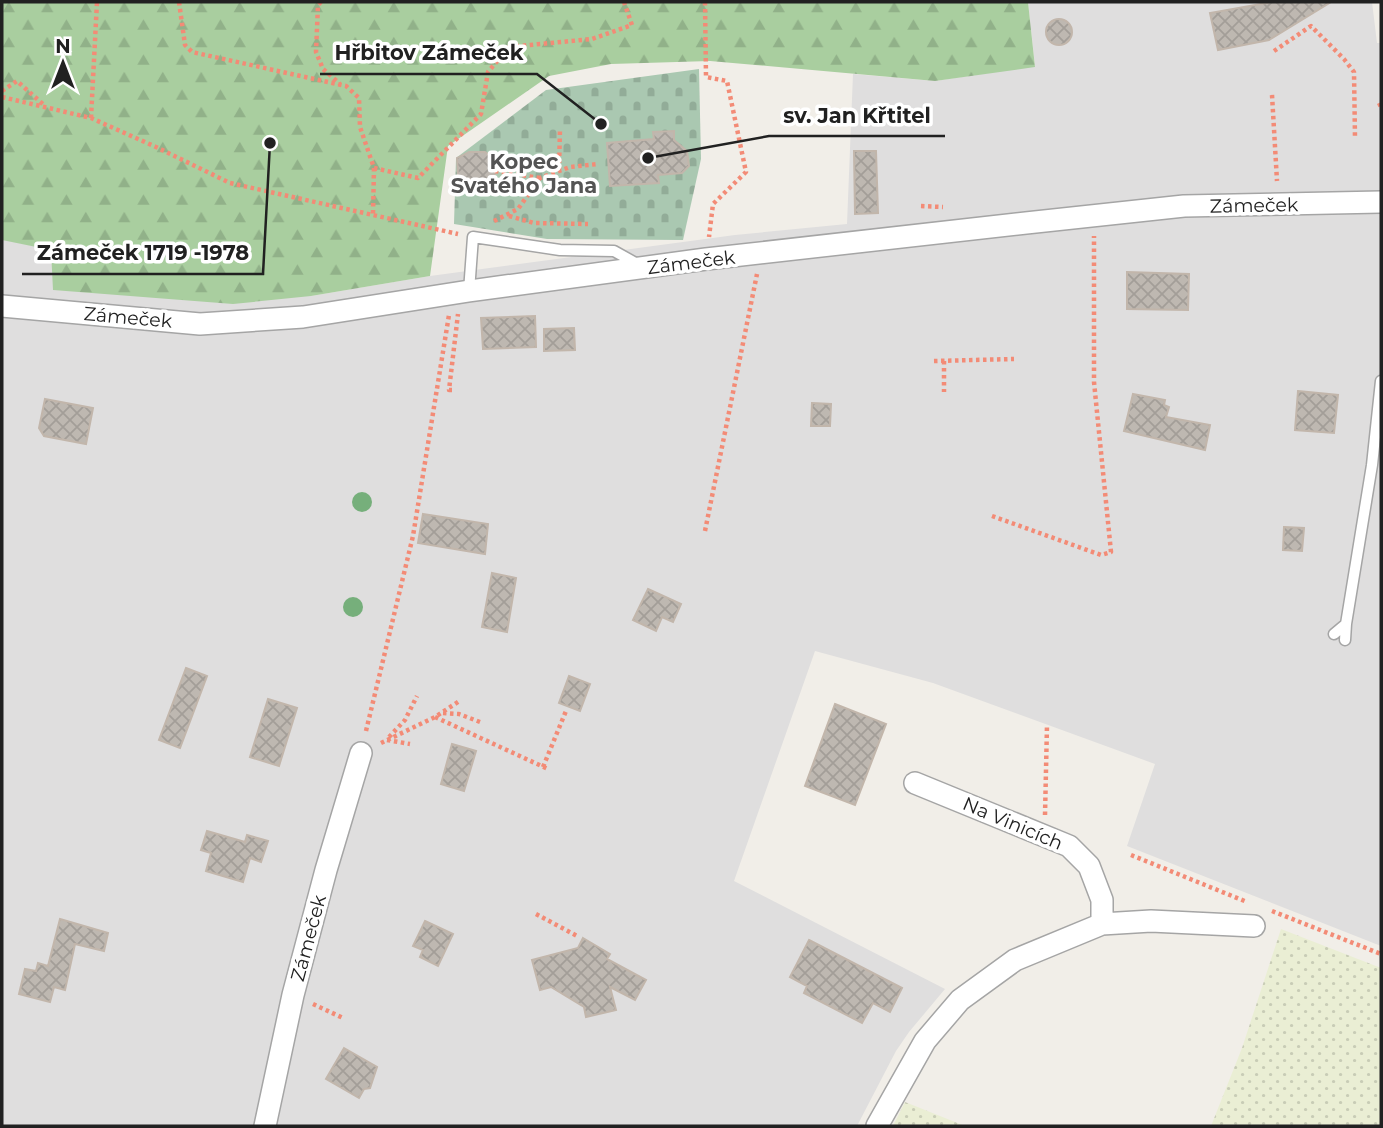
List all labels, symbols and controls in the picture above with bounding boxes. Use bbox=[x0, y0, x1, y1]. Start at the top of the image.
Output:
north arrow bbox=[28, 28, 98, 98]
callout: Hřbitov Zámeček bbox=[320, 32, 537, 74]
text: N bbox=[55, 35, 71, 58]
text: Hřbitov Zámeček bbox=[334, 40, 524, 65]
callout: sv. Jan Křtitel bbox=[769, 94, 945, 136]
text: sv. Jan Křtitel bbox=[783, 103, 931, 128]
district label: Kopec Svatého Jana bbox=[451, 149, 597, 198]
street label: Zámeček bbox=[1210, 193, 1299, 218]
callout: Zámeček 1719 -1978 bbox=[22, 232, 263, 274]
text: Zámeček 1719 -1978 bbox=[37, 240, 249, 265]
street label: Zámeček bbox=[646, 246, 737, 279]
street label: Zámeček bbox=[83, 302, 174, 333]
street label: Na Vinicích bbox=[959, 792, 1066, 855]
street label: Zámeček bbox=[286, 892, 331, 984]

